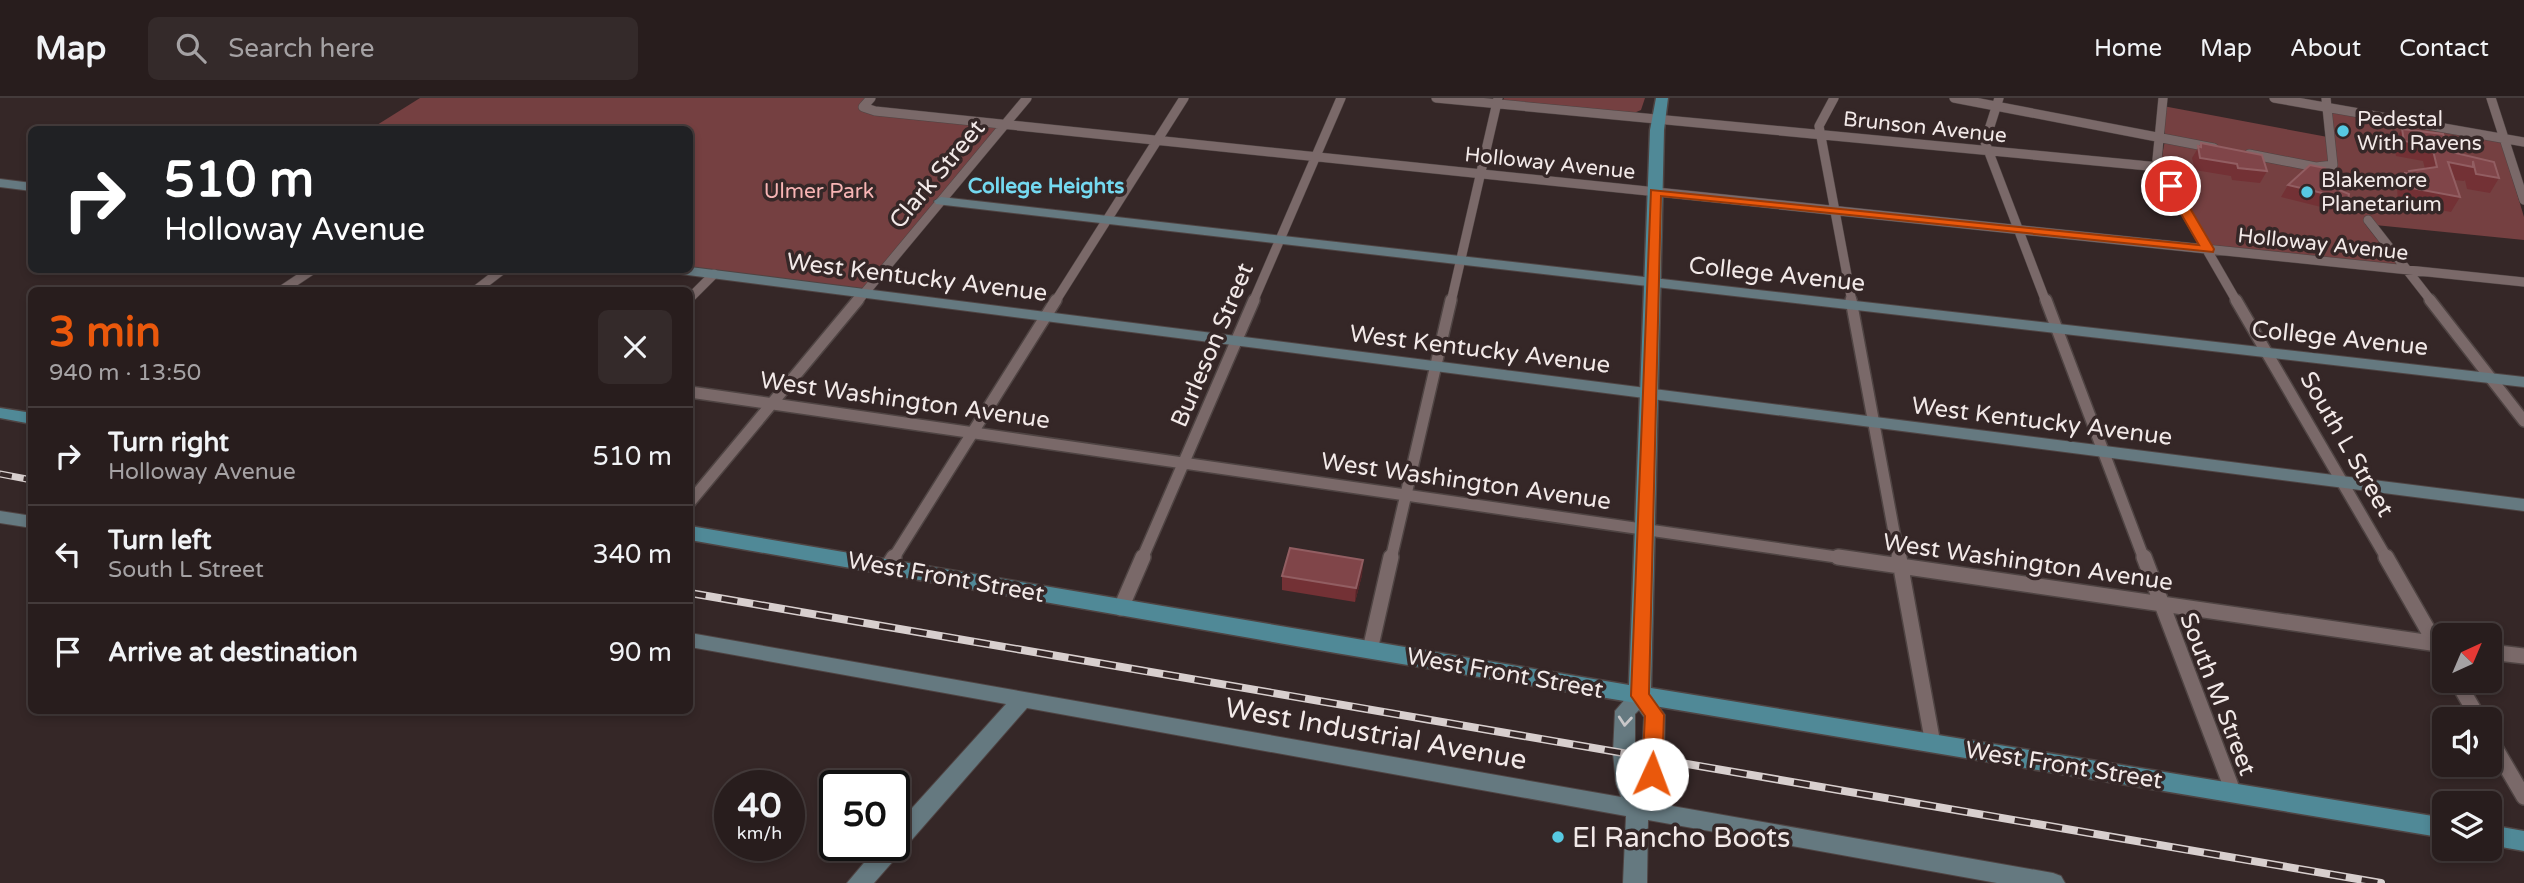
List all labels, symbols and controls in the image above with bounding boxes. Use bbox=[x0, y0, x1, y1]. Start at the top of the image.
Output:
search box bbox=[148, 17, 638, 80]
text: Map bbox=[35, 29, 106, 68]
icon: search bbox=[172, 29, 210, 67]
text: Search here bbox=[228, 33, 374, 64]
text: Home bbox=[2094, 34, 2162, 63]
text: Map bbox=[2200, 34, 2252, 63]
text: About bbox=[2290, 34, 2361, 63]
text: Contact bbox=[2399, 34, 2489, 63]
street label: Brunson Avenue bbox=[1842, 106, 2008, 149]
place label: Pedestal With Ravens bbox=[2357, 107, 2482, 156]
street label: Clark Street bbox=[883, 114, 991, 235]
marker: Pedestal With Ravens bbox=[2335, 123, 2351, 139]
street label: Holloway Avenue bbox=[1463, 142, 1637, 185]
text: 510 m bbox=[164, 151, 314, 210]
icon: right bbox=[49, 154, 140, 245]
pin bbox=[2141, 156, 2201, 216]
icon: arrive bbox=[2152, 167, 2190, 205]
place label: Blakemore Planetarium bbox=[2321, 168, 2442, 217]
district label: College Heights bbox=[968, 174, 1124, 199]
park label: Ulmer Park bbox=[764, 179, 874, 204]
marker: Blakemore Planetarium bbox=[2299, 184, 2315, 200]
text: Holloway Avenue bbox=[164, 211, 425, 249]
street label: Holloway Avenue bbox=[2236, 223, 2410, 266]
street label: West Kentucky Avenue bbox=[785, 247, 1049, 308]
street label: College Avenue bbox=[1687, 251, 1867, 298]
street label: Burleson Street bbox=[1165, 259, 1260, 432]
text: 3 min bbox=[49, 307, 161, 358]
button: close bbox=[598, 310, 672, 384]
street label: College Avenue bbox=[2250, 315, 2430, 362]
street label: West Kentucky Avenue bbox=[1348, 319, 1612, 380]
text: 940 m · 13:50 bbox=[49, 359, 201, 387]
street label: West Washington Avenue bbox=[758, 366, 1052, 435]
street label: South L Street bbox=[2293, 367, 2400, 522]
street label: West Kentucky Avenue bbox=[1910, 391, 2174, 452]
text: Turn right bbox=[108, 427, 229, 458]
icon: right bbox=[49, 437, 87, 475]
text: 510 m bbox=[592, 441, 672, 472]
street label: West Washington Avenue bbox=[1319, 447, 1613, 516]
text: Holloway Avenue bbox=[108, 458, 296, 486]
text: Turn left bbox=[108, 525, 211, 556]
street label: West Washington Avenue bbox=[1881, 528, 2175, 597]
icon: left bbox=[49, 535, 87, 573]
text: 340 m bbox=[592, 539, 672, 570]
street label: West Front Street bbox=[845, 546, 1047, 609]
text: South L Street bbox=[108, 556, 264, 584]
street label: South M Street bbox=[2173, 609, 2262, 780]
north arrow bbox=[2432, 623, 2502, 693]
map controls bbox=[2432, 623, 2502, 861]
icon: arrive bbox=[49, 633, 87, 671]
text: Arrive at destination bbox=[108, 637, 358, 668]
text: 90 m bbox=[609, 637, 672, 668]
street label: West Front Street bbox=[1404, 642, 1606, 705]
street label: West Industrial Avenue bbox=[1222, 691, 1529, 777]
button: sound bbox=[2432, 707, 2502, 777]
one-way arrow bbox=[1618, 716, 1633, 727]
street label: West Front Street bbox=[1963, 736, 2165, 795]
position arrow bbox=[1615, 737, 1689, 811]
speed limit sign: 50 bbox=[819, 770, 910, 861]
text: 40 bbox=[738, 785, 781, 827]
button: layers bbox=[2432, 791, 2502, 861]
place label: El Rancho Boots bbox=[1572, 821, 1790, 855]
text: km/h bbox=[737, 822, 782, 844]
marker: El Rancho Boots bbox=[1550, 829, 1566, 845]

